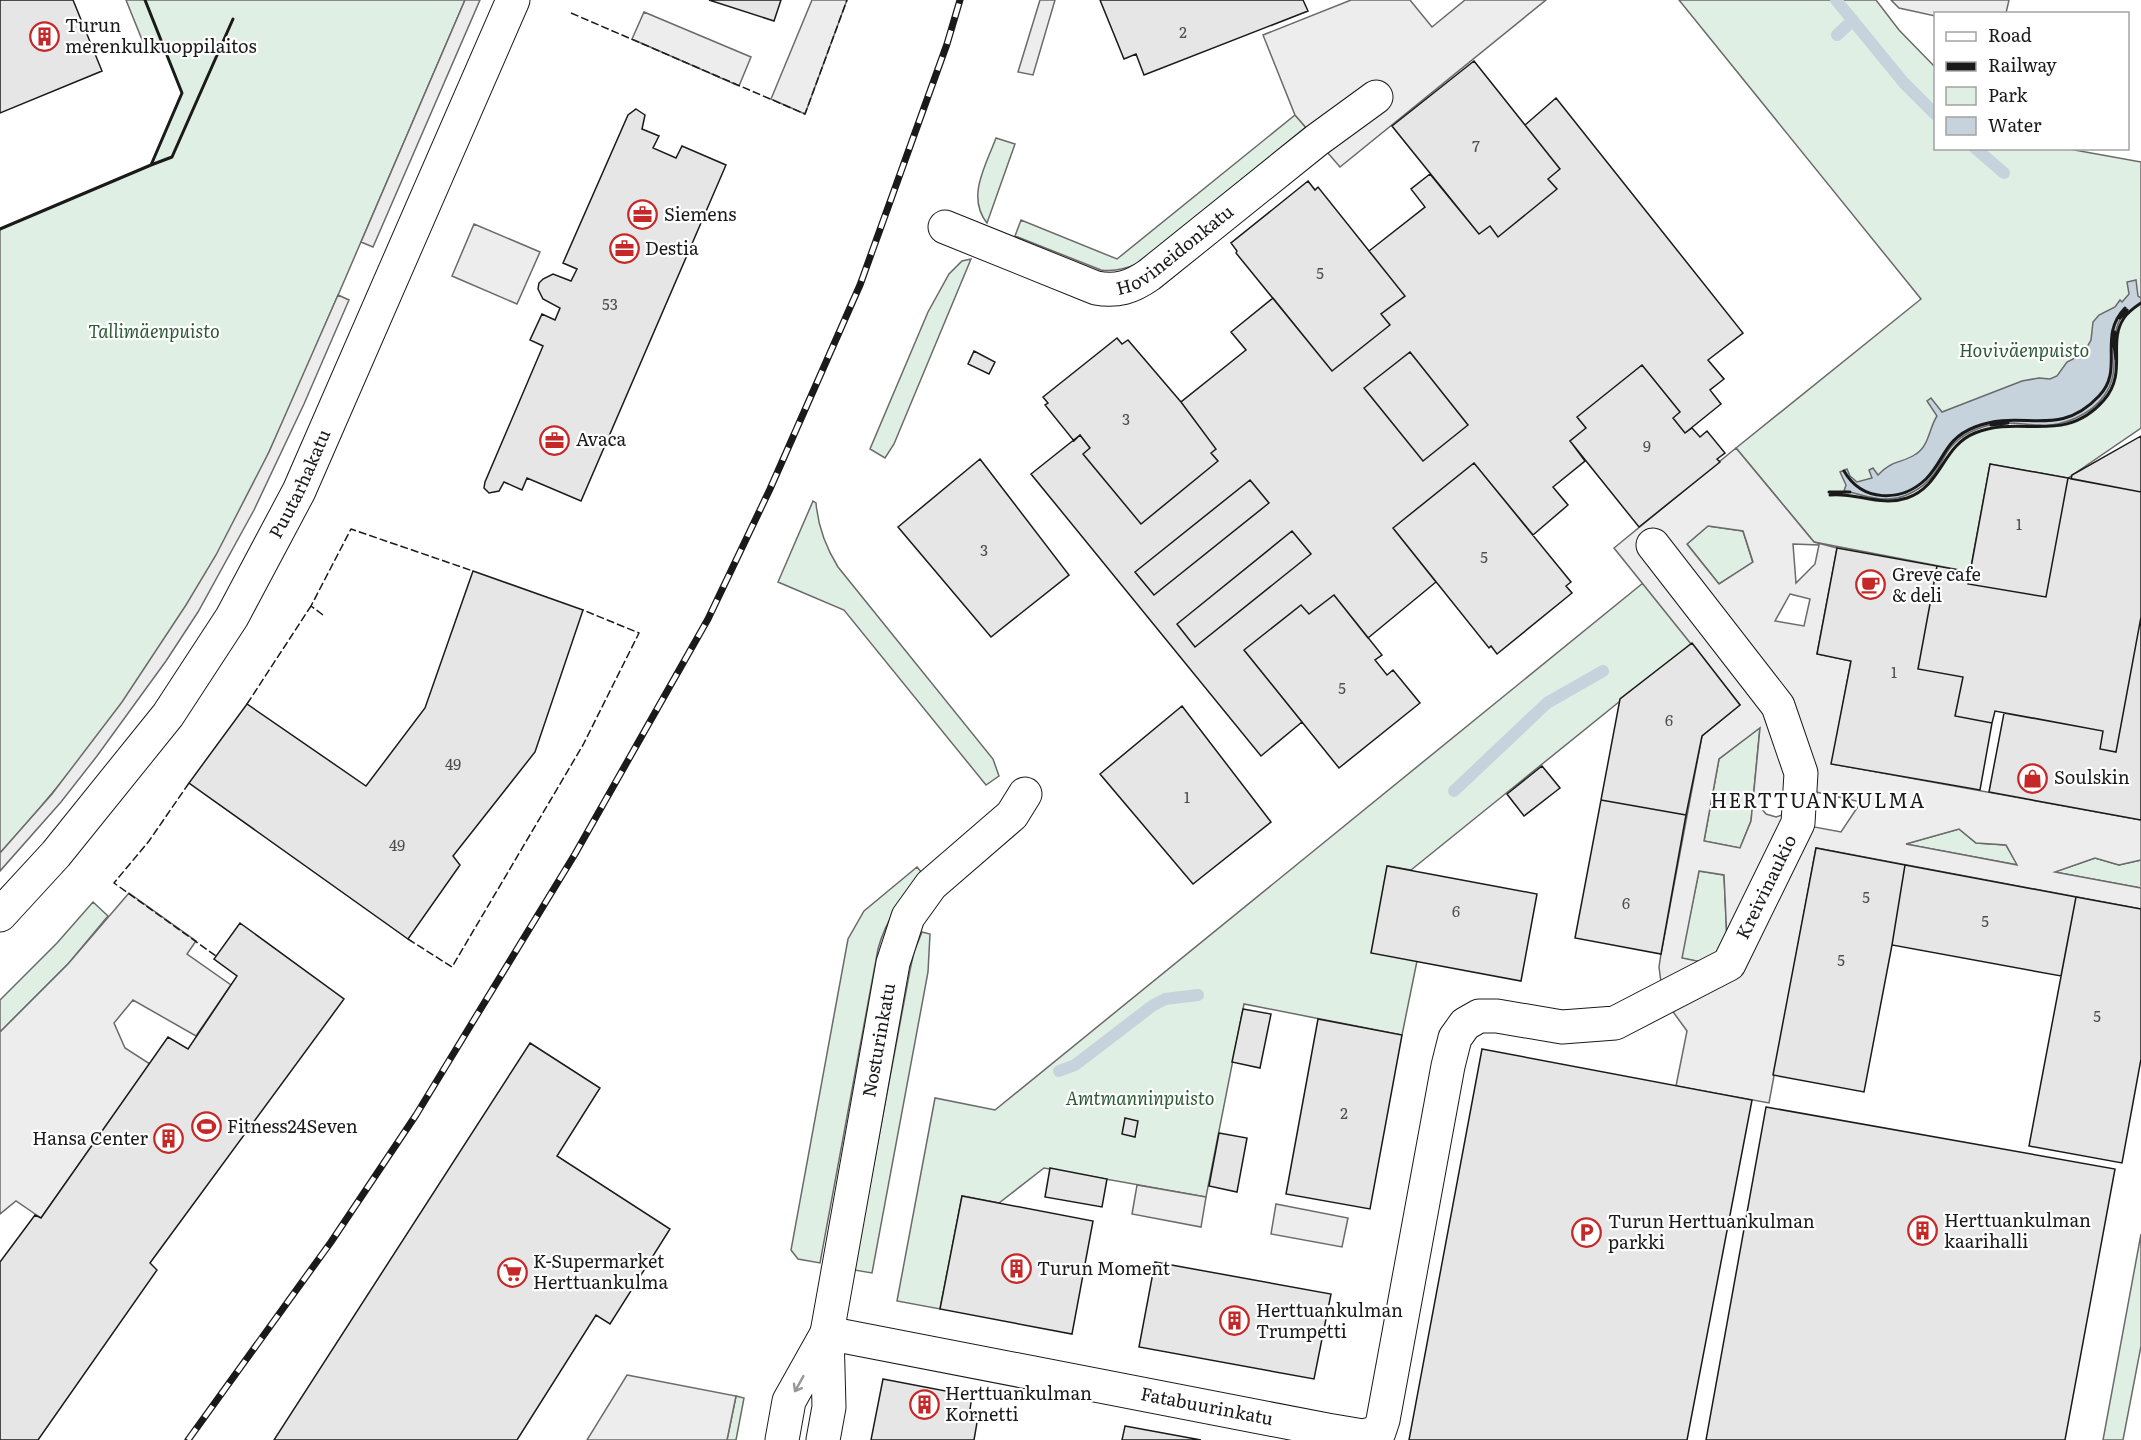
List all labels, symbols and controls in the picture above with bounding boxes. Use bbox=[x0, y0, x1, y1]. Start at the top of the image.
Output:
place label: Turun merenkulkuoppilaitos bbox=[65, 11, 257, 59]
legend bbox=[1934, 12, 2129, 150]
building icon: Turun merenkulkuoppilaitos bbox=[28, 20, 60, 52]
house number: 2 bbox=[1179, 20, 1187, 43]
text: Road bbox=[1988, 21, 2032, 48]
text: Railway bbox=[1988, 51, 2057, 78]
text: Park bbox=[1988, 81, 2029, 108]
text: Water bbox=[1988, 111, 2042, 138]
house number: 7 bbox=[1472, 134, 1480, 157]
street label: Hovineidonkatu bbox=[1113, 197, 1239, 301]
office icon: Siemens bbox=[627, 199, 659, 231]
place label: Siemens bbox=[664, 200, 736, 227]
office icon: Destia bbox=[608, 233, 640, 265]
place label: Destia bbox=[645, 234, 699, 261]
house number: 5 bbox=[1316, 261, 1324, 284]
house number: 53 bbox=[602, 292, 618, 315]
park label: Tallimäenpuisto bbox=[88, 317, 220, 344]
park label: Hoviväenpuisto bbox=[1959, 336, 2089, 363]
house number: 3 bbox=[1122, 407, 1130, 430]
street label: Puutarhakatu bbox=[261, 424, 336, 543]
office icon: Avaca bbox=[539, 424, 571, 456]
place label: Avaca bbox=[576, 425, 627, 452]
house number: 9 bbox=[1643, 434, 1651, 457]
house number: 1 bbox=[2016, 512, 2022, 535]
house number: 3 bbox=[980, 538, 988, 561]
house number: 5 bbox=[1480, 545, 1488, 568]
place label: Greve cafe & deli bbox=[1892, 560, 1981, 608]
cafe icon: Greve cafe & deli bbox=[1855, 569, 1887, 601]
house number: 1 bbox=[1891, 660, 1897, 683]
house number: 5 bbox=[1338, 676, 1346, 699]
house number: 6 bbox=[1665, 708, 1673, 731]
house number: 49 bbox=[445, 752, 461, 775]
shop icon: Soulskin bbox=[2017, 762, 2049, 794]
place label: Soulskin bbox=[2054, 763, 2130, 790]
district label: HERTTUANKULMA bbox=[1710, 784, 1926, 814]
house number: 1 bbox=[1184, 785, 1190, 808]
street label: Kreivinaukio bbox=[1728, 830, 1802, 943]
house number: 49 bbox=[389, 833, 405, 856]
house number: 5 bbox=[1862, 885, 1870, 908]
house number: 6 bbox=[1622, 891, 1630, 914]
house number: 6 bbox=[1452, 899, 1460, 922]
house number: 5 bbox=[1981, 909, 1989, 932]
house number: 5 bbox=[1837, 948, 1845, 971]
street label: Nosturinkatu bbox=[854, 980, 901, 1099]
house number: 5 bbox=[2093, 1004, 2101, 1027]
park label: Amtmanninpuisto bbox=[1065, 1084, 1215, 1111]
house number: 2 bbox=[1340, 1101, 1348, 1124]
sports icon: Fitness24Seven bbox=[190, 1111, 222, 1143]
place label: Fitness24Seven bbox=[227, 1112, 358, 1139]
building icon: Hansa Center bbox=[153, 1123, 185, 1155]
place label: Hansa Center bbox=[32, 1124, 148, 1151]
place label: Herttuankulman kaarihalli bbox=[1944, 1206, 2091, 1254]
place label: Turun Herttuankulman parkki bbox=[1608, 1207, 1815, 1255]
building icon: Herttuankulman kaarihalli bbox=[1907, 1215, 1939, 1247]
parking icon: Turun Herttuankulman parkki bbox=[1571, 1216, 1603, 1248]
place label: K-Supermarket Herttuankulma bbox=[533, 1247, 668, 1295]
building icon: Turun Moment bbox=[1000, 1253, 1032, 1285]
place label: Turun Moment bbox=[1037, 1254, 1171, 1281]
supermarket icon: K-Supermarket Herttuankulma bbox=[496, 1256, 528, 1288]
place label: Herttuankulman Trumpetti bbox=[1256, 1296, 1403, 1344]
building icon: Herttuankulman Trumpetti bbox=[1219, 1305, 1251, 1337]
one-way arrow bbox=[792, 1375, 804, 1392]
place label: Herttuankulman Kornetti bbox=[945, 1379, 1092, 1427]
street label: Fatabuurinkatu bbox=[1139, 1379, 1276, 1431]
building icon: Herttuankulman Kornetti bbox=[908, 1388, 940, 1420]

